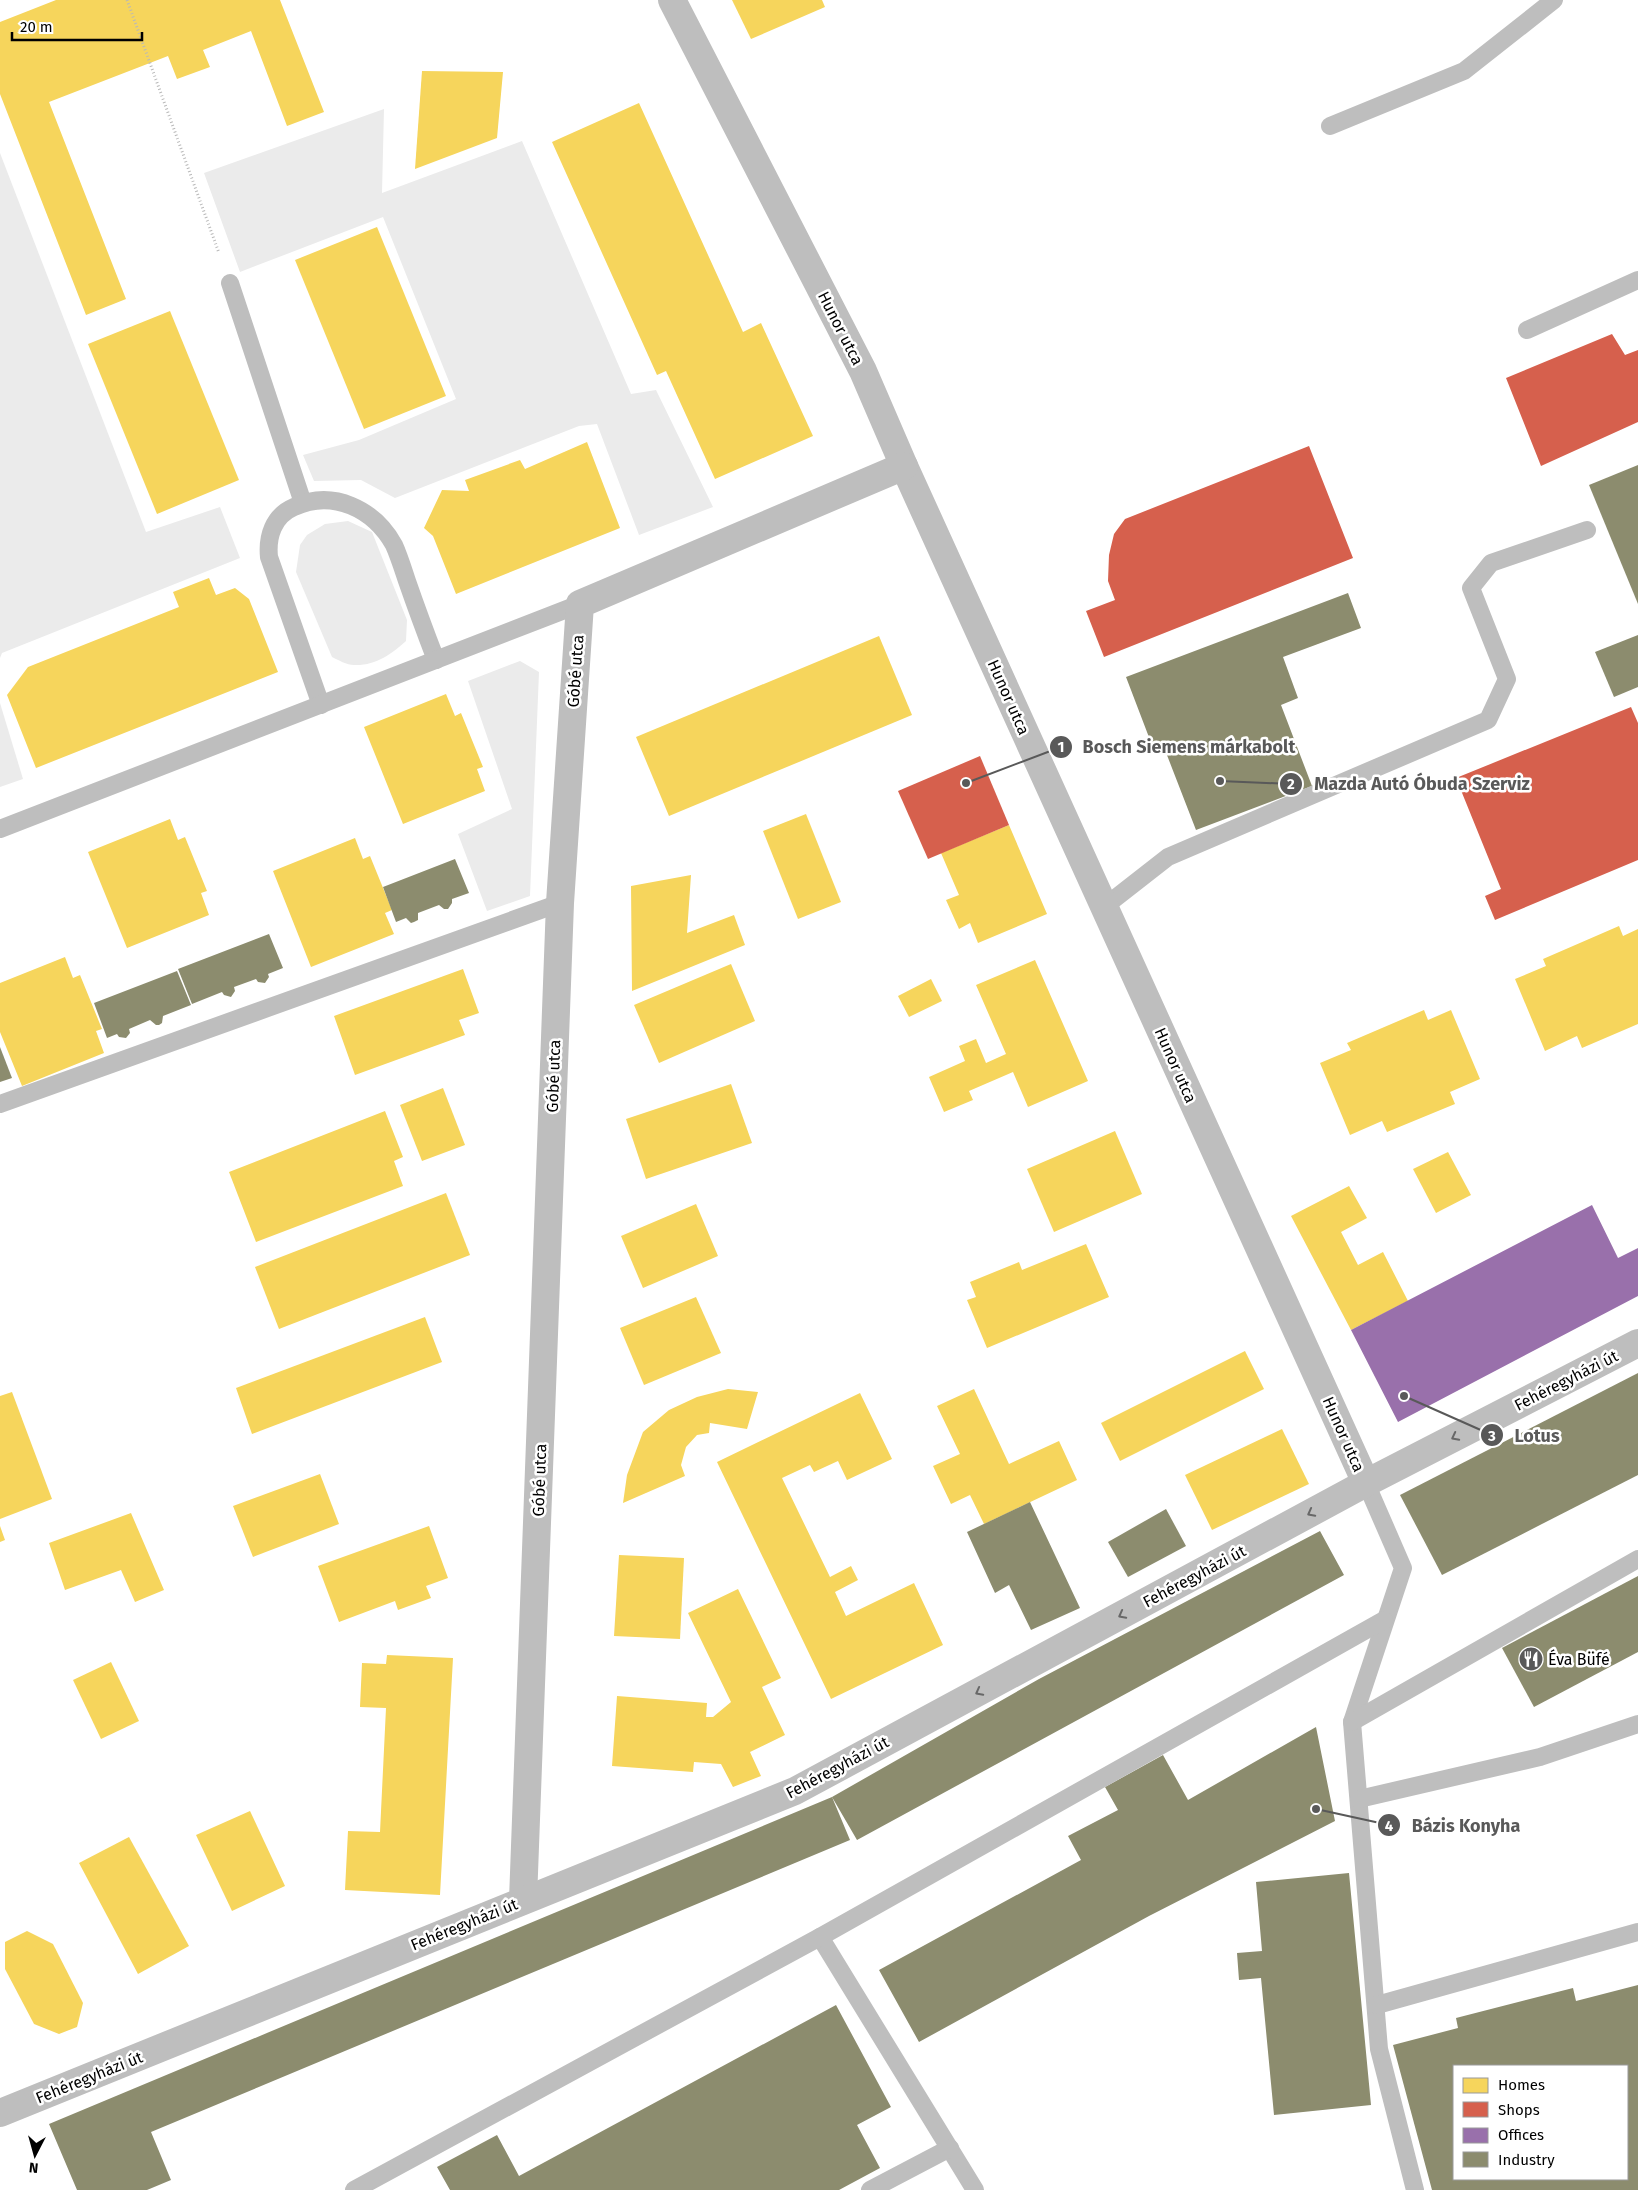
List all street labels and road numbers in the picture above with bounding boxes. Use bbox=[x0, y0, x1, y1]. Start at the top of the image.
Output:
street label: Hunor utca bbox=[814, 288, 867, 368]
street label: Góbé utca bbox=[563, 634, 588, 708]
street label: Hunor utca bbox=[984, 657, 1034, 738]
street label: Hunor utca bbox=[1151, 1025, 1201, 1106]
street label: Góbé utca bbox=[543, 1039, 564, 1113]
street label: Fehéregyházi út bbox=[1511, 1346, 1621, 1415]
street label: Hunor utca bbox=[1319, 1394, 1369, 1475]
street label: Góbé utca bbox=[529, 1443, 550, 1517]
street label: Fehéregyházi út bbox=[1140, 1541, 1249, 1612]
street label: Fehéregyházi út bbox=[783, 1732, 892, 1803]
street label: Fehéregyházi út bbox=[408, 1894, 521, 1955]
street label: Fehéregyházi út bbox=[33, 2047, 146, 2108]

